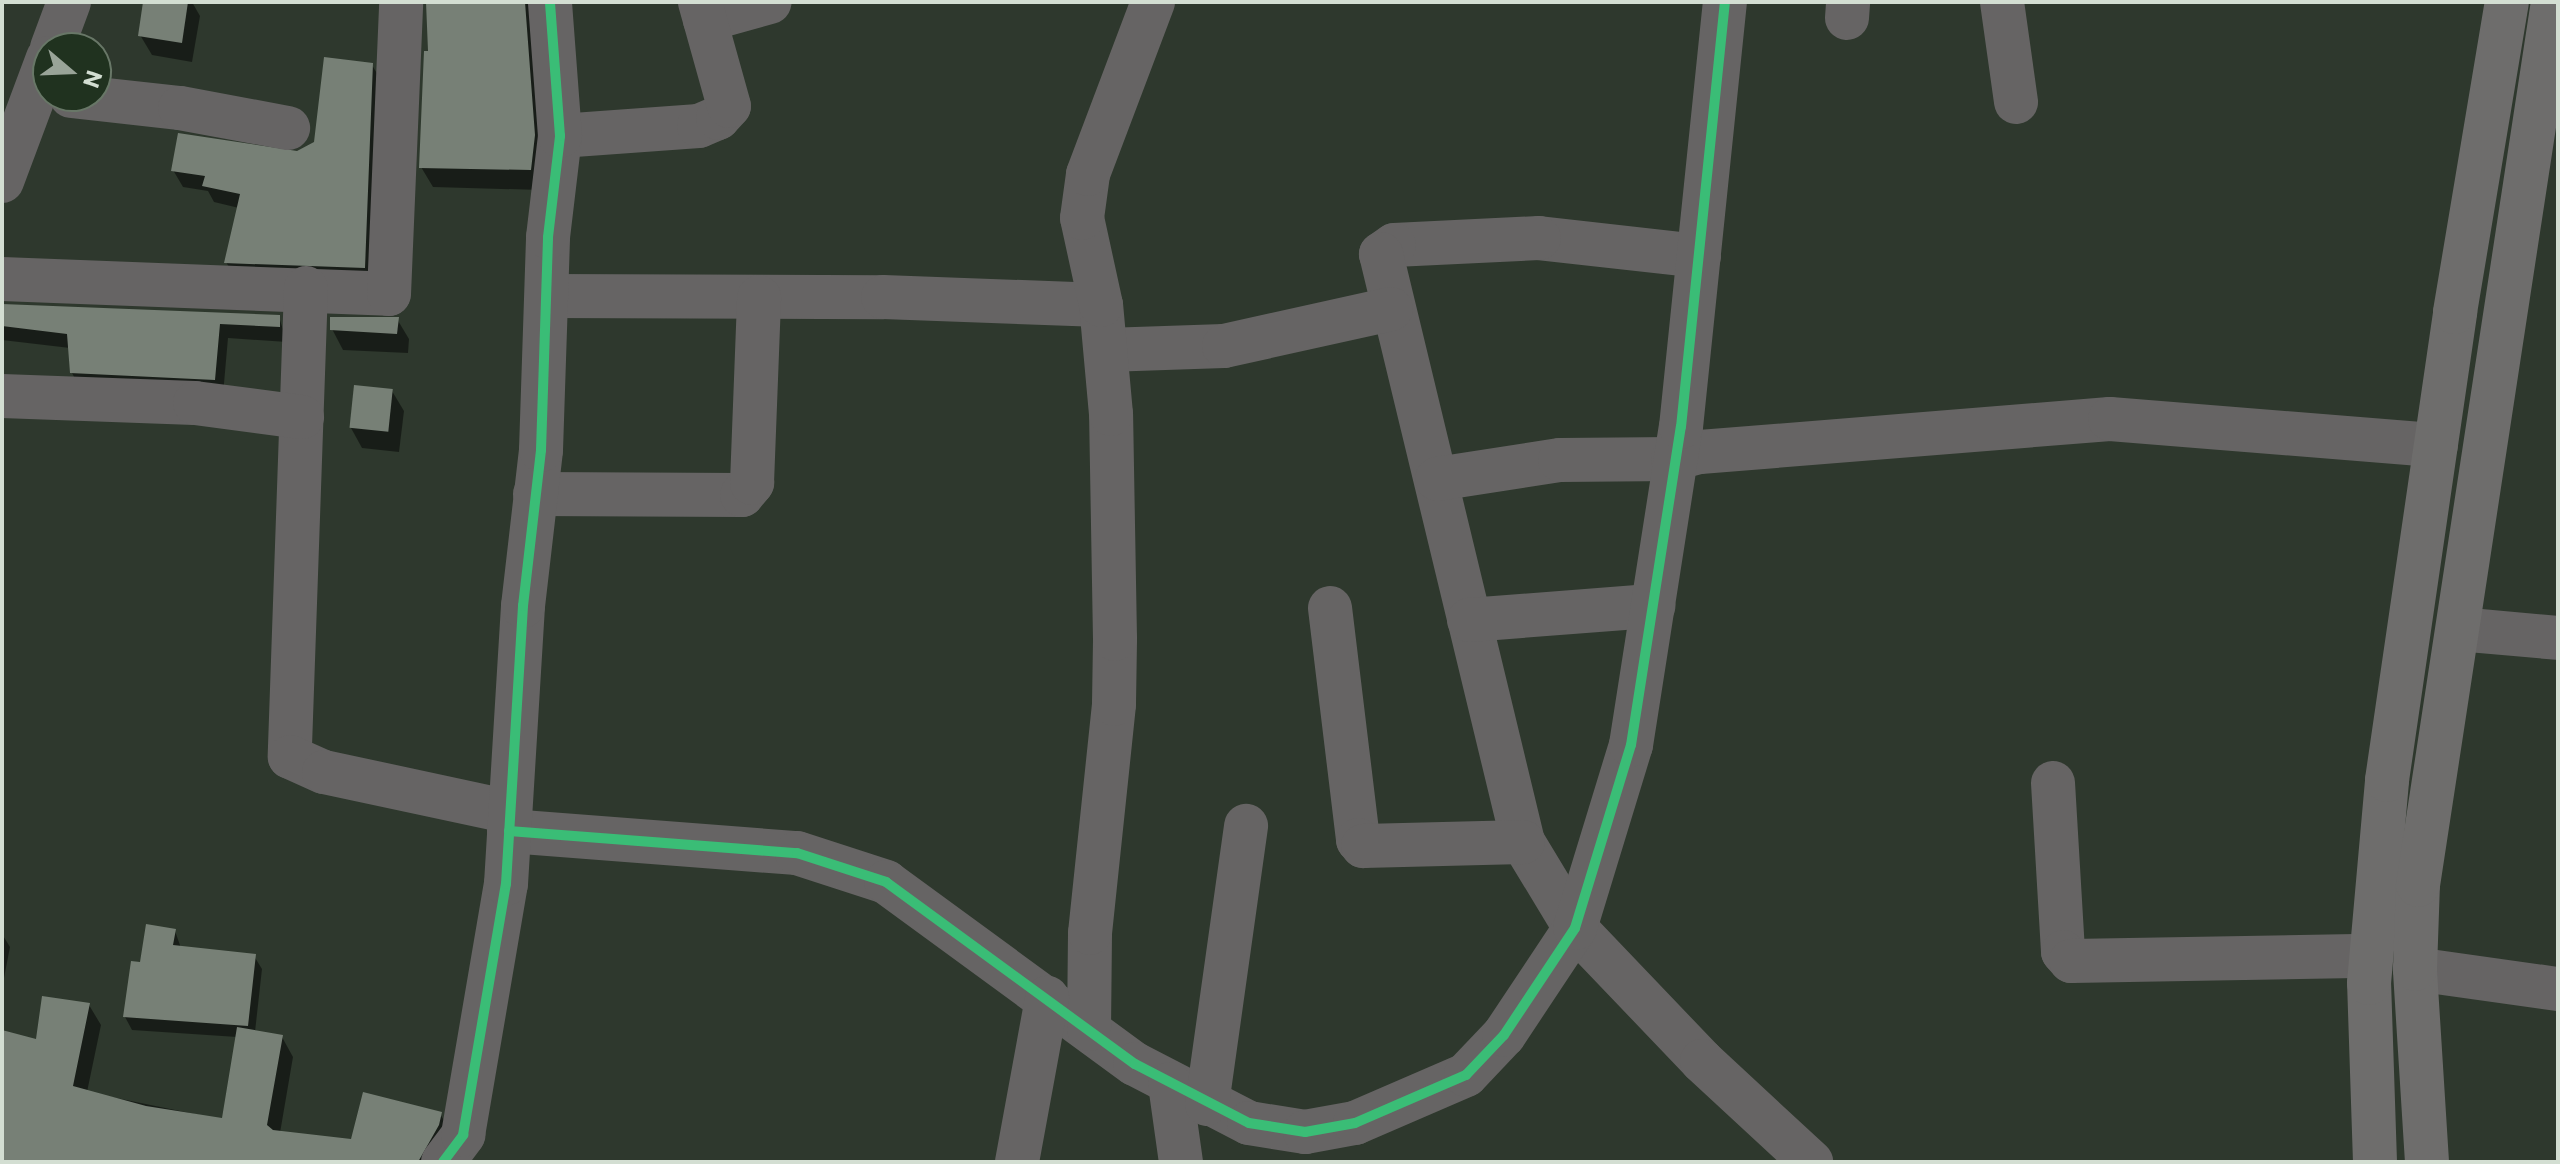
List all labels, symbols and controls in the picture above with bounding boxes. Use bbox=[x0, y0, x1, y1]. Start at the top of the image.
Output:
north arrow bbox=[32, 32, 112, 112]
text: N bbox=[78, 67, 109, 92]

